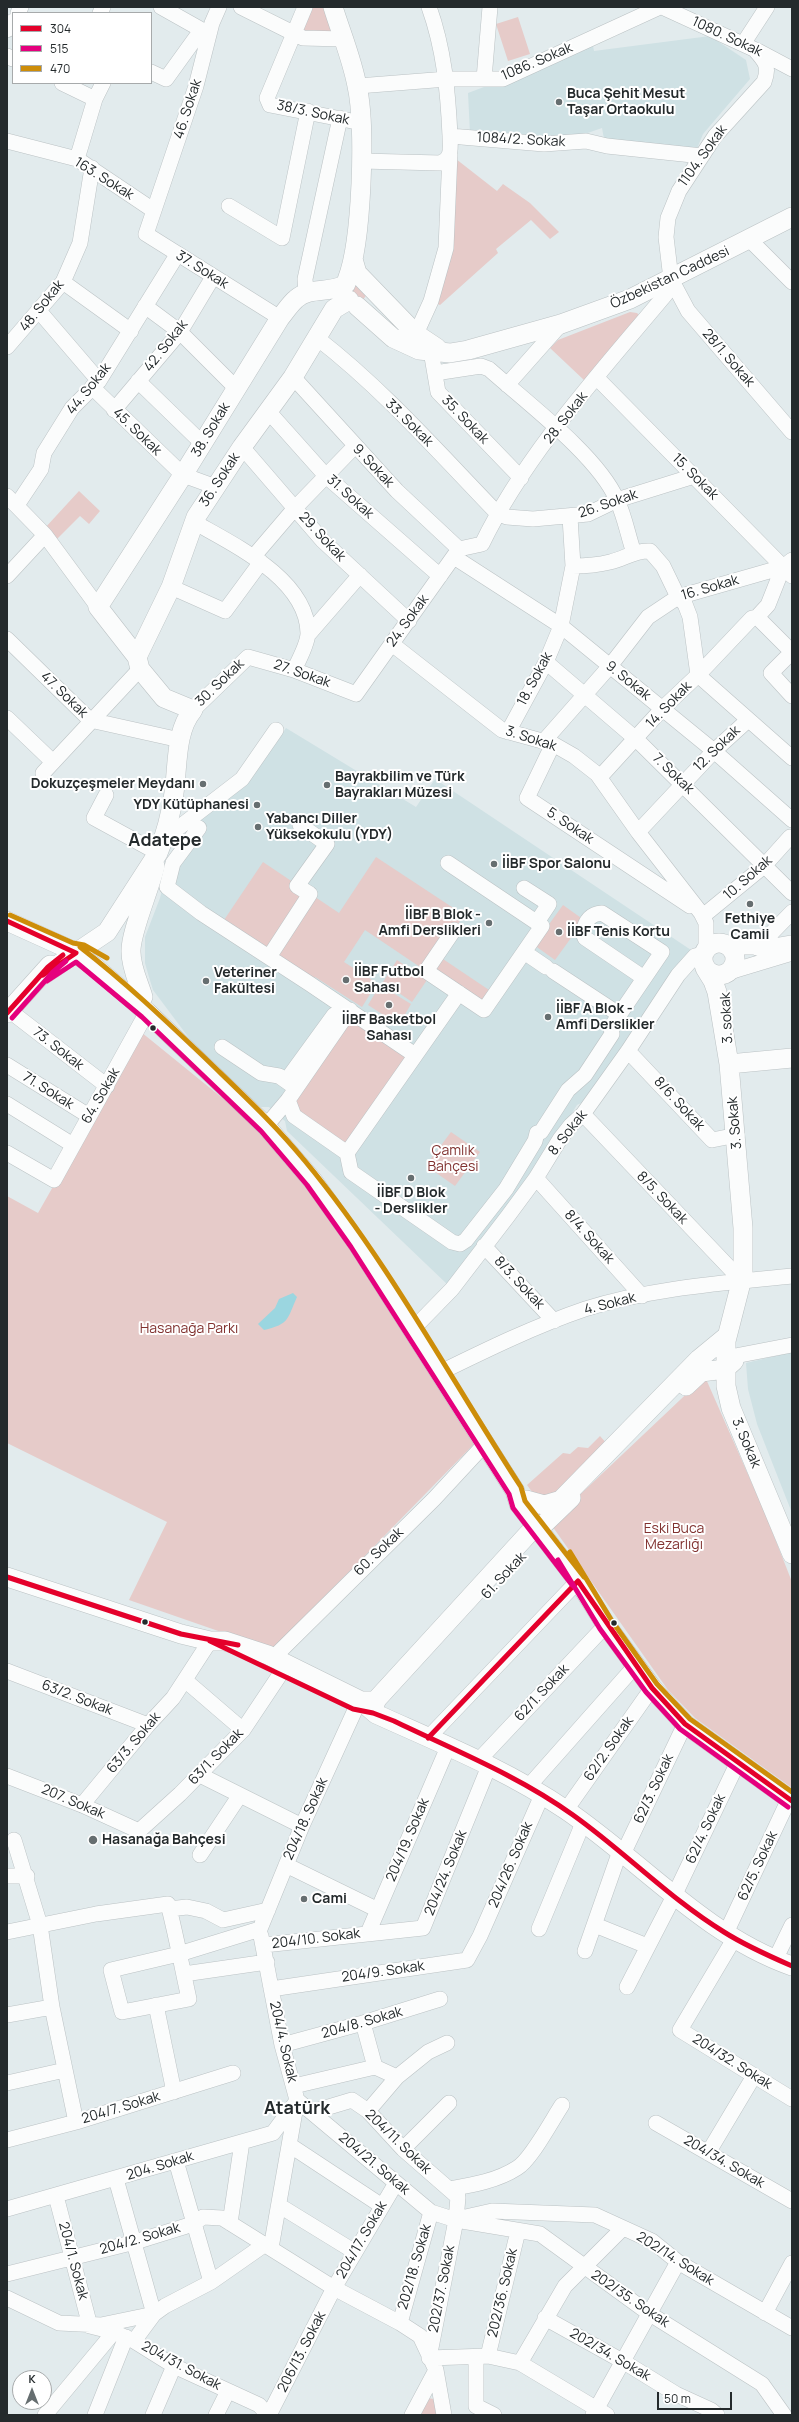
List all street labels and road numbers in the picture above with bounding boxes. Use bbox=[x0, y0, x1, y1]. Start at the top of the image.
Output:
street label: 1080. Sokak bbox=[689, 13, 765, 61]
street label: 1086. Sokak bbox=[499, 39, 575, 85]
street label: 46. Sokak bbox=[170, 77, 206, 141]
street label: 38/3. Sokak bbox=[275, 97, 351, 129]
street label: 1104. Sokak bbox=[675, 122, 731, 190]
street label: 1084/2. Sokak bbox=[476, 129, 566, 151]
street label: 163. Sokak bbox=[71, 154, 137, 204]
street label: Özbekistan Caddesi bbox=[608, 243, 732, 313]
street label: 37. Sokak bbox=[173, 247, 231, 293]
street label: 48. Sokak bbox=[16, 277, 68, 335]
street label: 42. Sokak bbox=[141, 317, 191, 375]
street label: 28/1. Sokak bbox=[698, 326, 758, 390]
street label: 44. Sokak bbox=[63, 360, 115, 418]
street label: 28. Sokak bbox=[541, 389, 591, 447]
street label: 35. Sokak bbox=[438, 392, 492, 448]
street label: 33. Sokak bbox=[382, 396, 436, 450]
street label: 38. Sokak bbox=[188, 400, 234, 460]
street label: 45. Sokak bbox=[109, 405, 165, 459]
street label: 9. Sokak bbox=[349, 441, 397, 491]
street label: 36. Sokak bbox=[196, 450, 244, 510]
street label: 15. Sokak bbox=[668, 450, 722, 504]
street label: 31. Sokak bbox=[323, 471, 377, 523]
street label: 26. Sokak bbox=[576, 486, 640, 522]
street label: 29. Sokak bbox=[295, 509, 349, 565]
street label: 16. Sokak bbox=[679, 572, 741, 604]
street label: 24. Sokak bbox=[383, 592, 433, 650]
street label: 18. Sokak bbox=[514, 649, 556, 709]
street label: 30. Sokak bbox=[192, 656, 248, 710]
street label: 27. Sokak bbox=[271, 656, 333, 692]
street label: 9. Sokak bbox=[602, 658, 654, 704]
street label: 47. Sokak bbox=[37, 668, 91, 722]
street label: 14. Sokak bbox=[643, 678, 695, 732]
street label: 3. Sokak bbox=[503, 723, 559, 755]
street label: 12. Sokak bbox=[690, 723, 744, 775]
street label: 7. Sokak bbox=[649, 750, 697, 798]
street label: 5. Sokak bbox=[543, 804, 597, 848]
street label: 10. Sokak bbox=[720, 852, 776, 904]
street label: 3. sokak bbox=[717, 992, 737, 1044]
street label: 73. Sokak bbox=[29, 1024, 87, 1074]
street label: 64. Sokak bbox=[78, 1065, 124, 1127]
street label: 71. Sokak bbox=[19, 1069, 77, 1113]
street label: 8/6. Sokak bbox=[650, 1074, 708, 1134]
street label: 3. Sokak bbox=[724, 1096, 746, 1150]
street label: 8. Sokak bbox=[545, 1107, 591, 1159]
street label: 8/5. Sokak bbox=[633, 1168, 691, 1228]
street label: 8/4. Sokak bbox=[561, 1207, 617, 1267]
street label: 8/3. Sokak bbox=[490, 1253, 548, 1313]
street label: 4. Sokak bbox=[582, 1289, 638, 1319]
street label: 3. Sokak bbox=[728, 1415, 764, 1471]
street label: 60. Sokak bbox=[351, 1524, 407, 1580]
street label: 61. Sokak bbox=[478, 1549, 530, 1603]
street label: 62/1. Sokak bbox=[511, 1661, 573, 1725]
street label: 63/2. Sokak bbox=[39, 1677, 115, 1719]
street label: 63/3. Sokak bbox=[104, 1709, 164, 1777]
street label: 62/2. Sokak bbox=[581, 1713, 637, 1785]
street label: 63/1. Sokak bbox=[185, 1725, 247, 1789]
street label: 62/3. Sokak bbox=[631, 1752, 677, 1826]
street label: 204/18. Sokak bbox=[280, 1775, 332, 1863]
street label: 207. Sokak bbox=[39, 1781, 107, 1823]
street label: 62/4. Sokak bbox=[683, 1791, 729, 1867]
street label: 204/19. Sokak bbox=[383, 1796, 433, 1884]
street label: 204/26. Sokak bbox=[485, 1819, 537, 1911]
street label: 204/24. Sokak bbox=[421, 1828, 471, 1918]
street label: 62/5. Sokak bbox=[735, 1828, 781, 1904]
street label: 204/10. Sokak bbox=[271, 1925, 361, 1953]
street label: 204/9. Sokak bbox=[340, 1958, 426, 1986]
street label: 204/4. Sokak bbox=[265, 2000, 301, 2084]
street label: 204/8. Sokak bbox=[320, 2003, 404, 2043]
street label: 204/32. Sokak bbox=[689, 2031, 775, 2093]
street label: 204/7. Sokak bbox=[80, 2088, 162, 2128]
street label: 204/11. Sokak bbox=[361, 2106, 435, 2178]
street label: 204/21. Sokak bbox=[335, 2129, 413, 2199]
street label: 204/34. Sokak bbox=[680, 2132, 768, 2192]
street label: 204. Sokak bbox=[124, 2148, 196, 2184]
street label: 204/17. Sokak bbox=[333, 2198, 391, 2282]
street label: 204/2. Sokak bbox=[98, 2219, 182, 2259]
street label: 204/1. Sokak bbox=[55, 2220, 91, 2302]
street label: 202/18. Sokak bbox=[395, 2222, 435, 2312]
street label: 202/14. Sokak bbox=[633, 2228, 717, 2290]
street label: 202/37. Sokak bbox=[425, 2244, 459, 2334]
street label: 202/36. Sokak bbox=[485, 2247, 521, 2339]
street label: 202/35. Sokak bbox=[588, 2267, 672, 2331]
street label: 206/13. Sokak bbox=[274, 2309, 330, 2395]
street label: 202/34. Sokak bbox=[567, 2325, 653, 2385]
street label: 204/31. Sokak bbox=[138, 2338, 224, 2394]

